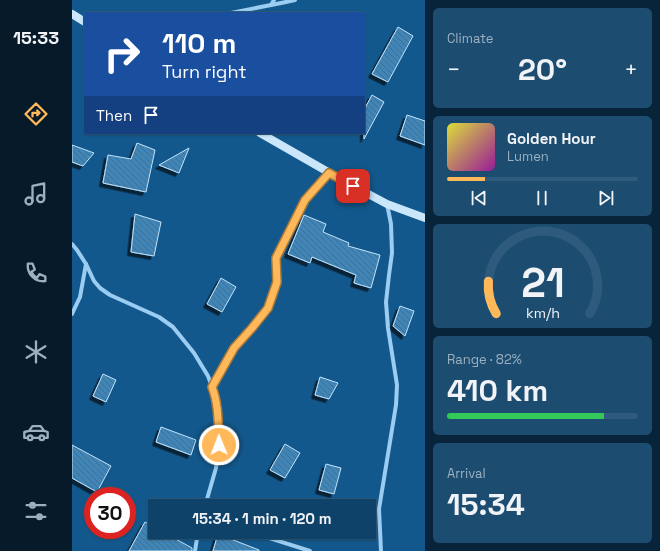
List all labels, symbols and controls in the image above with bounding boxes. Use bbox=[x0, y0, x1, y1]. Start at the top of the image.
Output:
text: 110 m bbox=[162, 25, 236, 61]
text: 15:33 bbox=[13, 26, 59, 49]
icon: right bbox=[96, 28, 148, 80]
text: Climate bbox=[447, 30, 493, 47]
text: 20° bbox=[518, 50, 567, 89]
text: − bbox=[447, 55, 461, 83]
text: + bbox=[624, 55, 638, 83]
text: Turn right bbox=[162, 60, 246, 83]
icon: directions bbox=[22, 100, 50, 128]
icon: arrive bbox=[140, 104, 162, 126]
text: Then bbox=[96, 106, 132, 125]
text: Golden Hour bbox=[507, 129, 596, 148]
text: Lumen bbox=[507, 148, 549, 165]
pin bbox=[336, 169, 370, 203]
icon: arrive bbox=[342, 175, 364, 197]
icon: music bbox=[22, 180, 50, 208]
icon: previous bbox=[468, 187, 490, 209]
icon: pause bbox=[531, 187, 553, 209]
icon: next bbox=[595, 187, 617, 209]
text: 21 bbox=[521, 255, 564, 308]
icon: phone bbox=[22, 259, 50, 287]
text: km/h bbox=[525, 303, 560, 321]
icon: climate bbox=[22, 338, 50, 366]
text: Range · 82% bbox=[447, 351, 522, 368]
text: 410 km bbox=[447, 371, 548, 410]
icon: car bbox=[22, 418, 50, 446]
position arrow bbox=[198, 424, 240, 466]
text: Arrival bbox=[447, 465, 486, 482]
text: 15:34 bbox=[447, 485, 525, 524]
speed limit sign: 30 bbox=[84, 487, 136, 539]
icon: filters bbox=[22, 497, 50, 525]
text: 15:34 · 1 min · 120 m bbox=[192, 509, 332, 528]

